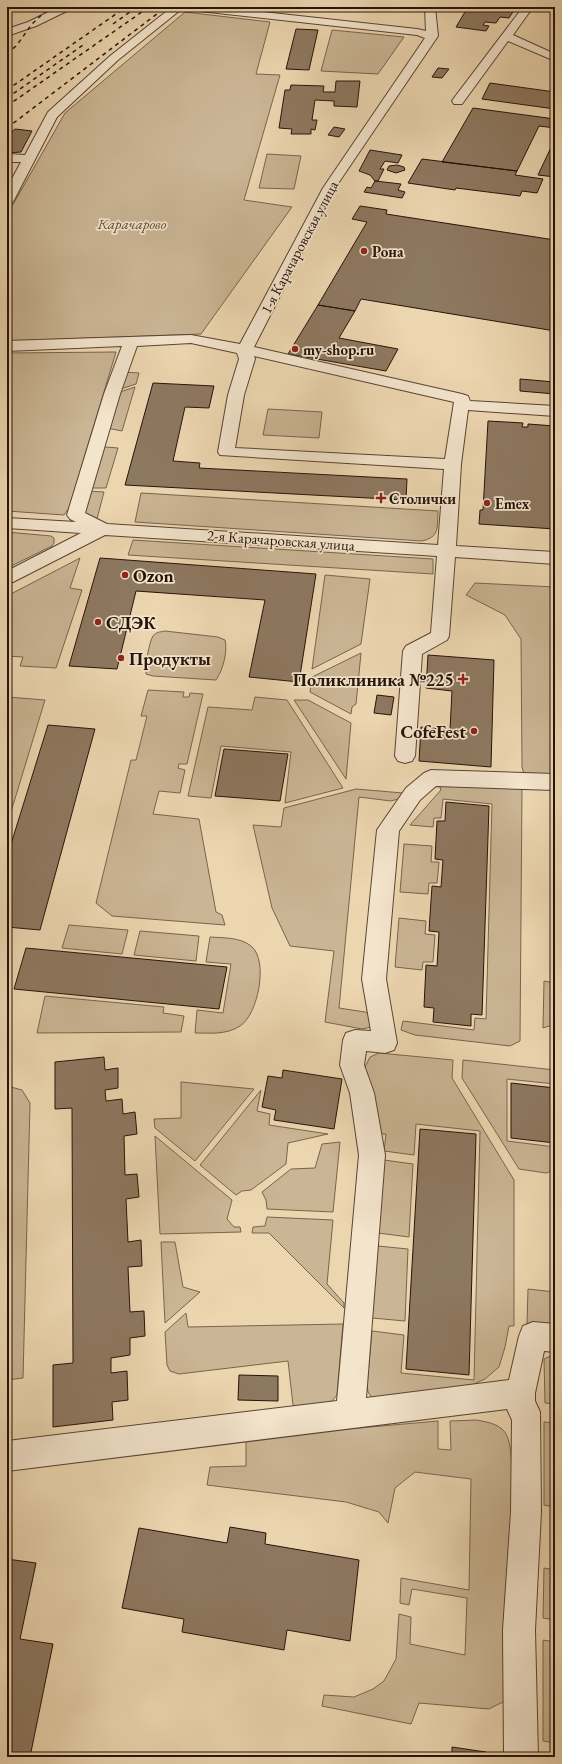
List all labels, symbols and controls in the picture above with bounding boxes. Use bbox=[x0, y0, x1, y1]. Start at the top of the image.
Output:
street label: 1-я Карачаровская улица bbox=[256, 177, 342, 317]
park label: Карачарово bbox=[96, 214, 167, 233]
place label: Рона bbox=[372, 242, 404, 261]
marker: Рона bbox=[359, 246, 369, 256]
place label: my-shop.ru bbox=[303, 340, 375, 359]
marker: my-shop.ru bbox=[290, 344, 300, 354]
place label: Столички bbox=[389, 489, 456, 508]
marker: Столички bbox=[376, 493, 386, 503]
place label: Emex bbox=[495, 494, 530, 513]
marker: Emex bbox=[482, 498, 492, 508]
street label: 2-я Карачаровская улица bbox=[207, 525, 355, 555]
place label: Ozon bbox=[133, 564, 174, 587]
marker: Ozon bbox=[120, 570, 130, 580]
place label: СДЭК bbox=[106, 611, 156, 634]
marker: СДЭК bbox=[93, 617, 103, 627]
place label: Продукты bbox=[129, 647, 211, 670]
marker: Продукты bbox=[116, 653, 126, 663]
place label: Поликлиника №225 bbox=[293, 668, 454, 691]
marker: Поликлиника №225 bbox=[457, 673, 469, 685]
place label: CofeFest bbox=[401, 720, 466, 743]
marker: CofeFest bbox=[469, 726, 479, 736]

